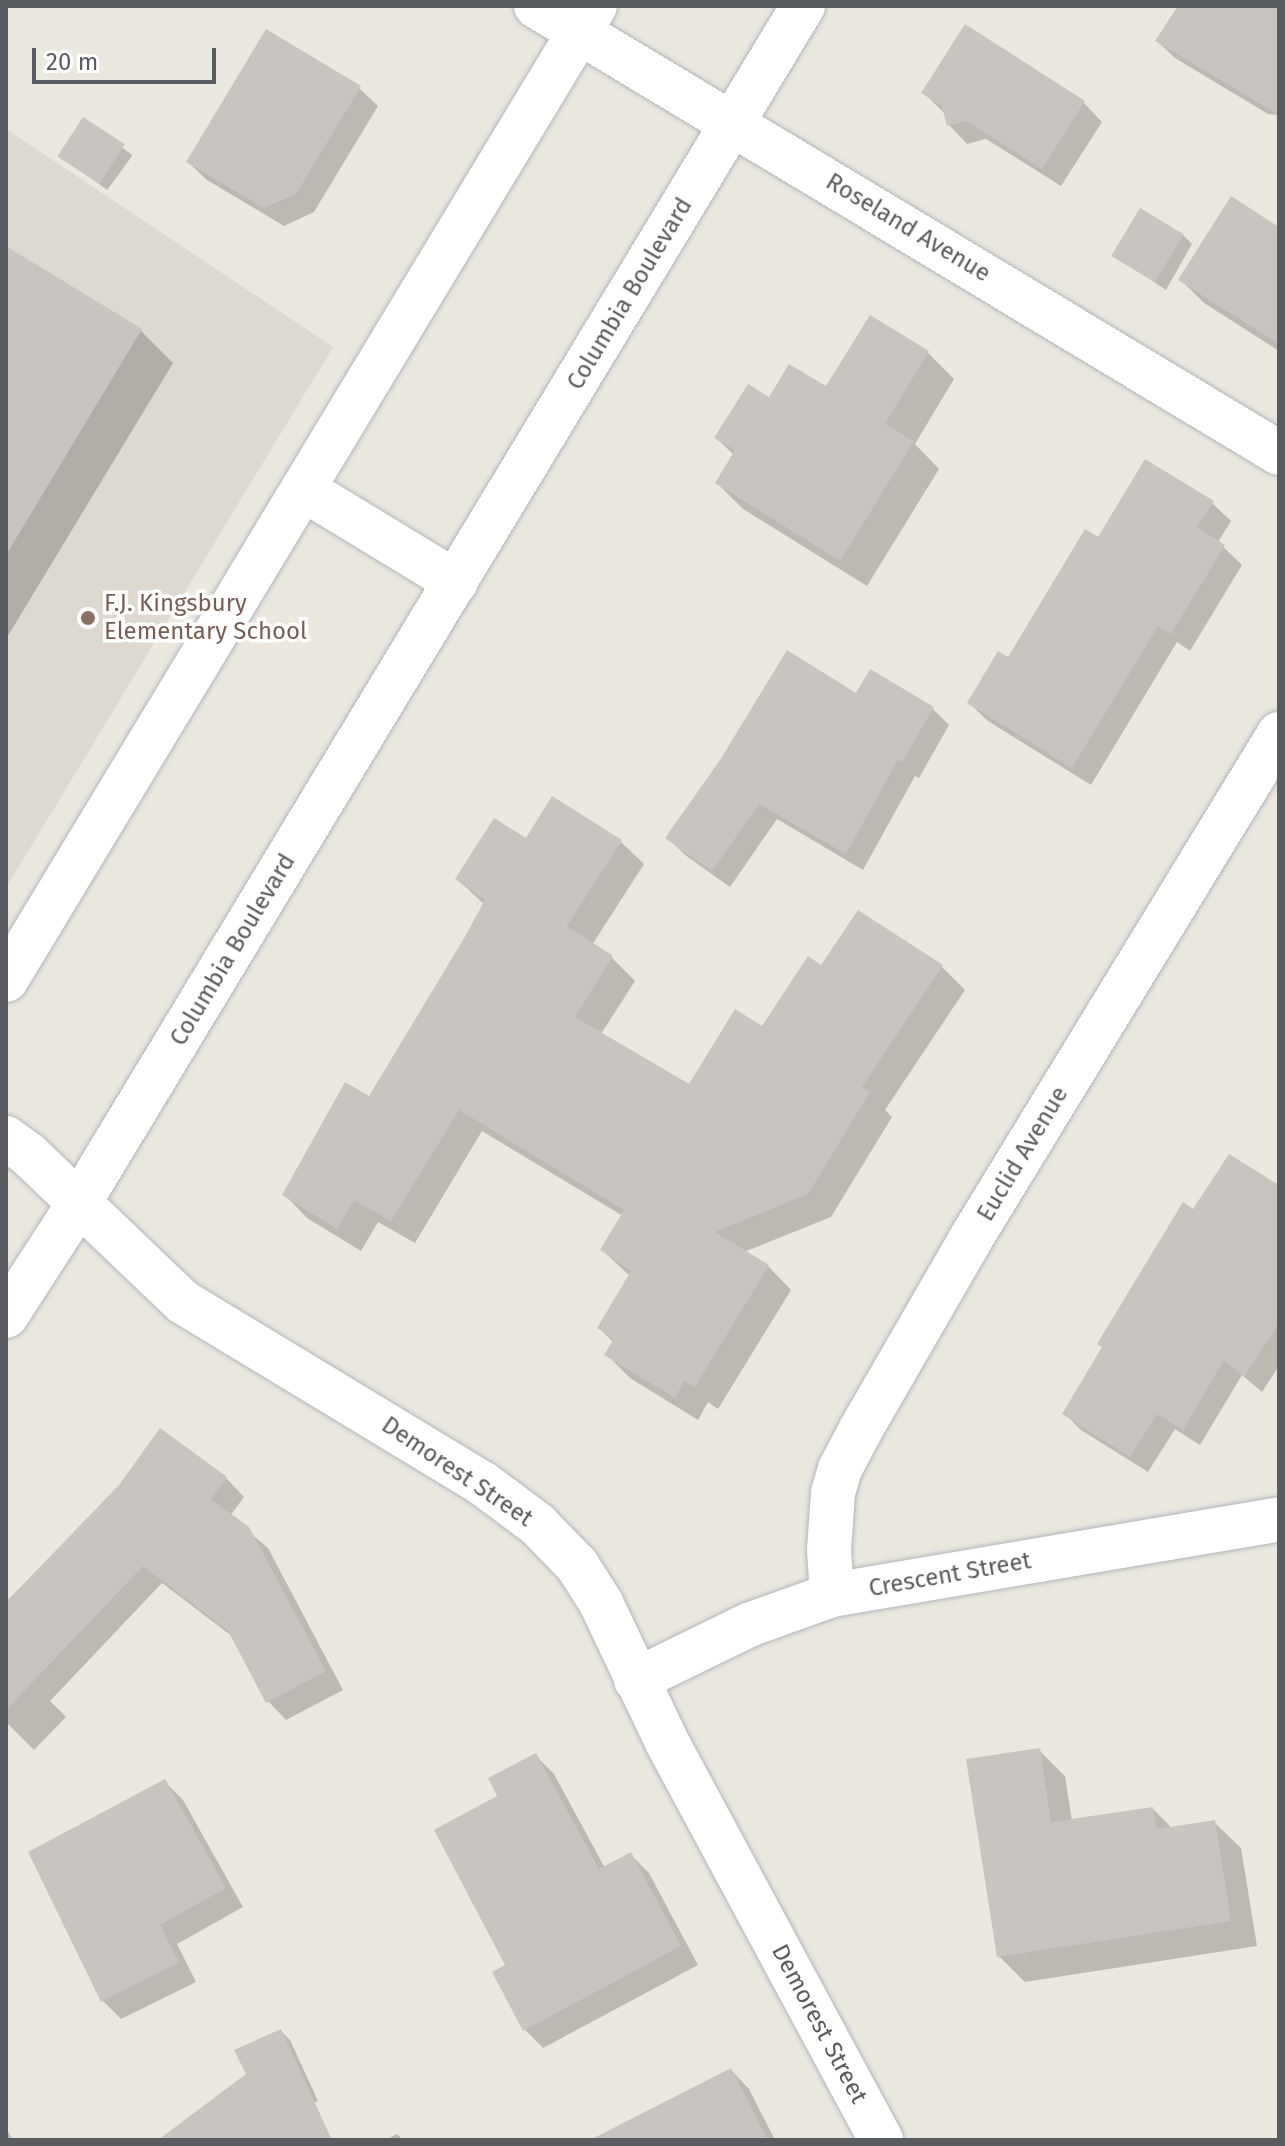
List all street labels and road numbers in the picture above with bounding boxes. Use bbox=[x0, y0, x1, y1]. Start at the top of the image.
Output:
street label: Roseland Avenue bbox=[820, 168, 996, 288]
street label: Columbia Boulevard bbox=[561, 193, 699, 395]
street label: Columbia Boulevard bbox=[164, 849, 302, 1051]
street label: Euclid Avenue bbox=[971, 1081, 1075, 1227]
street label: Demorest Street bbox=[376, 1411, 538, 1533]
street label: Crescent Street bbox=[867, 1547, 1033, 1603]
street label: Demorest Street bbox=[765, 1940, 873, 2108]

